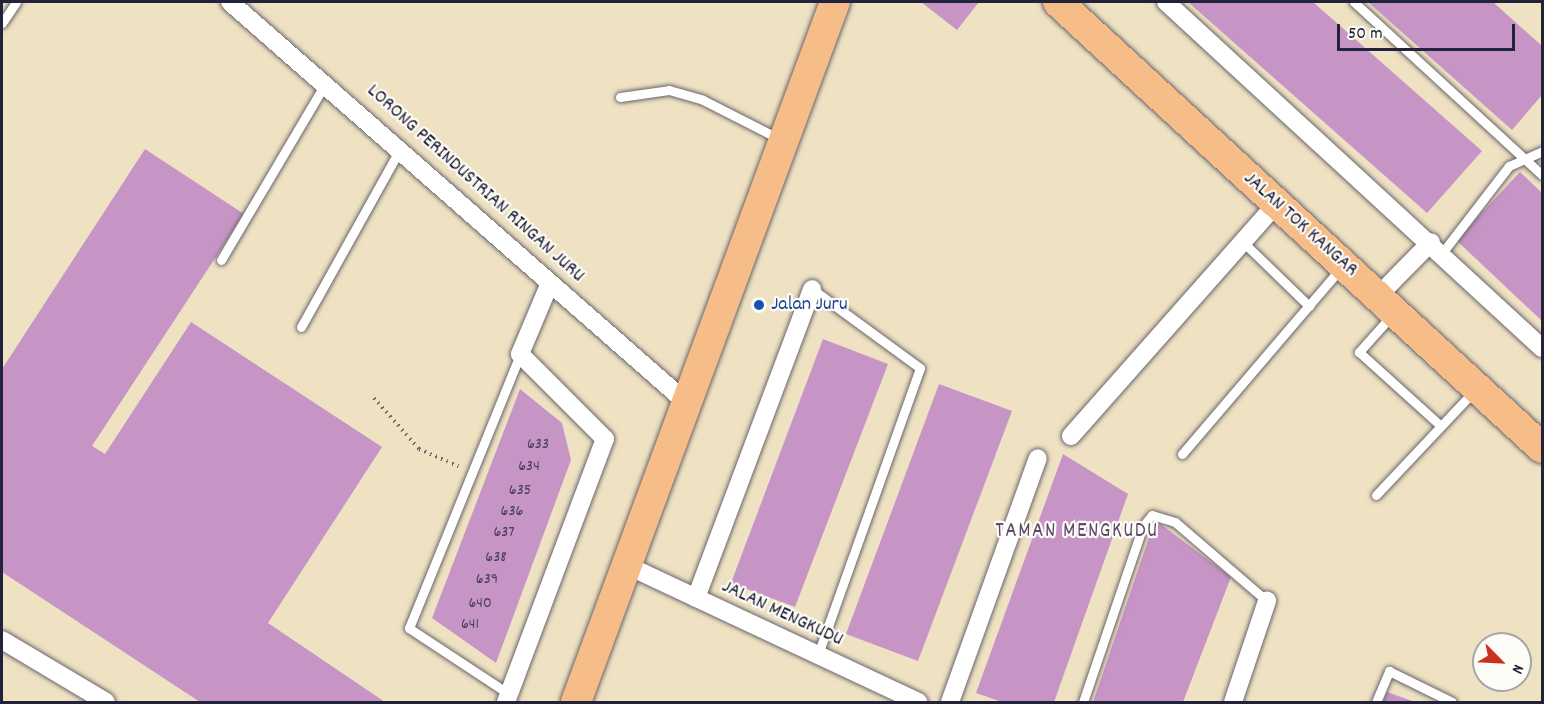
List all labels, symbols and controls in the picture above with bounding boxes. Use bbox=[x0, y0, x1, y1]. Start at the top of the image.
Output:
scale bar bbox=[1340, 12, 1518, 50]
text: 50 m bbox=[1348, 22, 1383, 47]
street label: LORONG PERINDUSTRIAN RINGAN JURU bbox=[361, 80, 589, 288]
street label: JALAN TOK KANGAR bbox=[1238, 167, 1362, 283]
place label: Jalan Juru bbox=[771, 293, 848, 317]
marker: Jalan Juru bbox=[752, 298, 766, 312]
house number: 633 bbox=[527, 435, 549, 455]
house number: 634 bbox=[518, 457, 540, 477]
house number: 635 bbox=[509, 481, 531, 501]
house number: 636 bbox=[501, 502, 523, 522]
district label: TAMAN MENGKUDU bbox=[995, 519, 1159, 545]
house number: 637 bbox=[493, 523, 515, 543]
house number: 638 bbox=[485, 548, 507, 568]
house number: 639 bbox=[476, 570, 498, 590]
street label: JALAN MENGKUDU bbox=[717, 575, 847, 653]
house number: 640 bbox=[468, 594, 492, 614]
house number: 641 bbox=[461, 615, 479, 635]
north arrow bbox=[1472, 632, 1532, 692]
text: N bbox=[1505, 660, 1529, 677]

